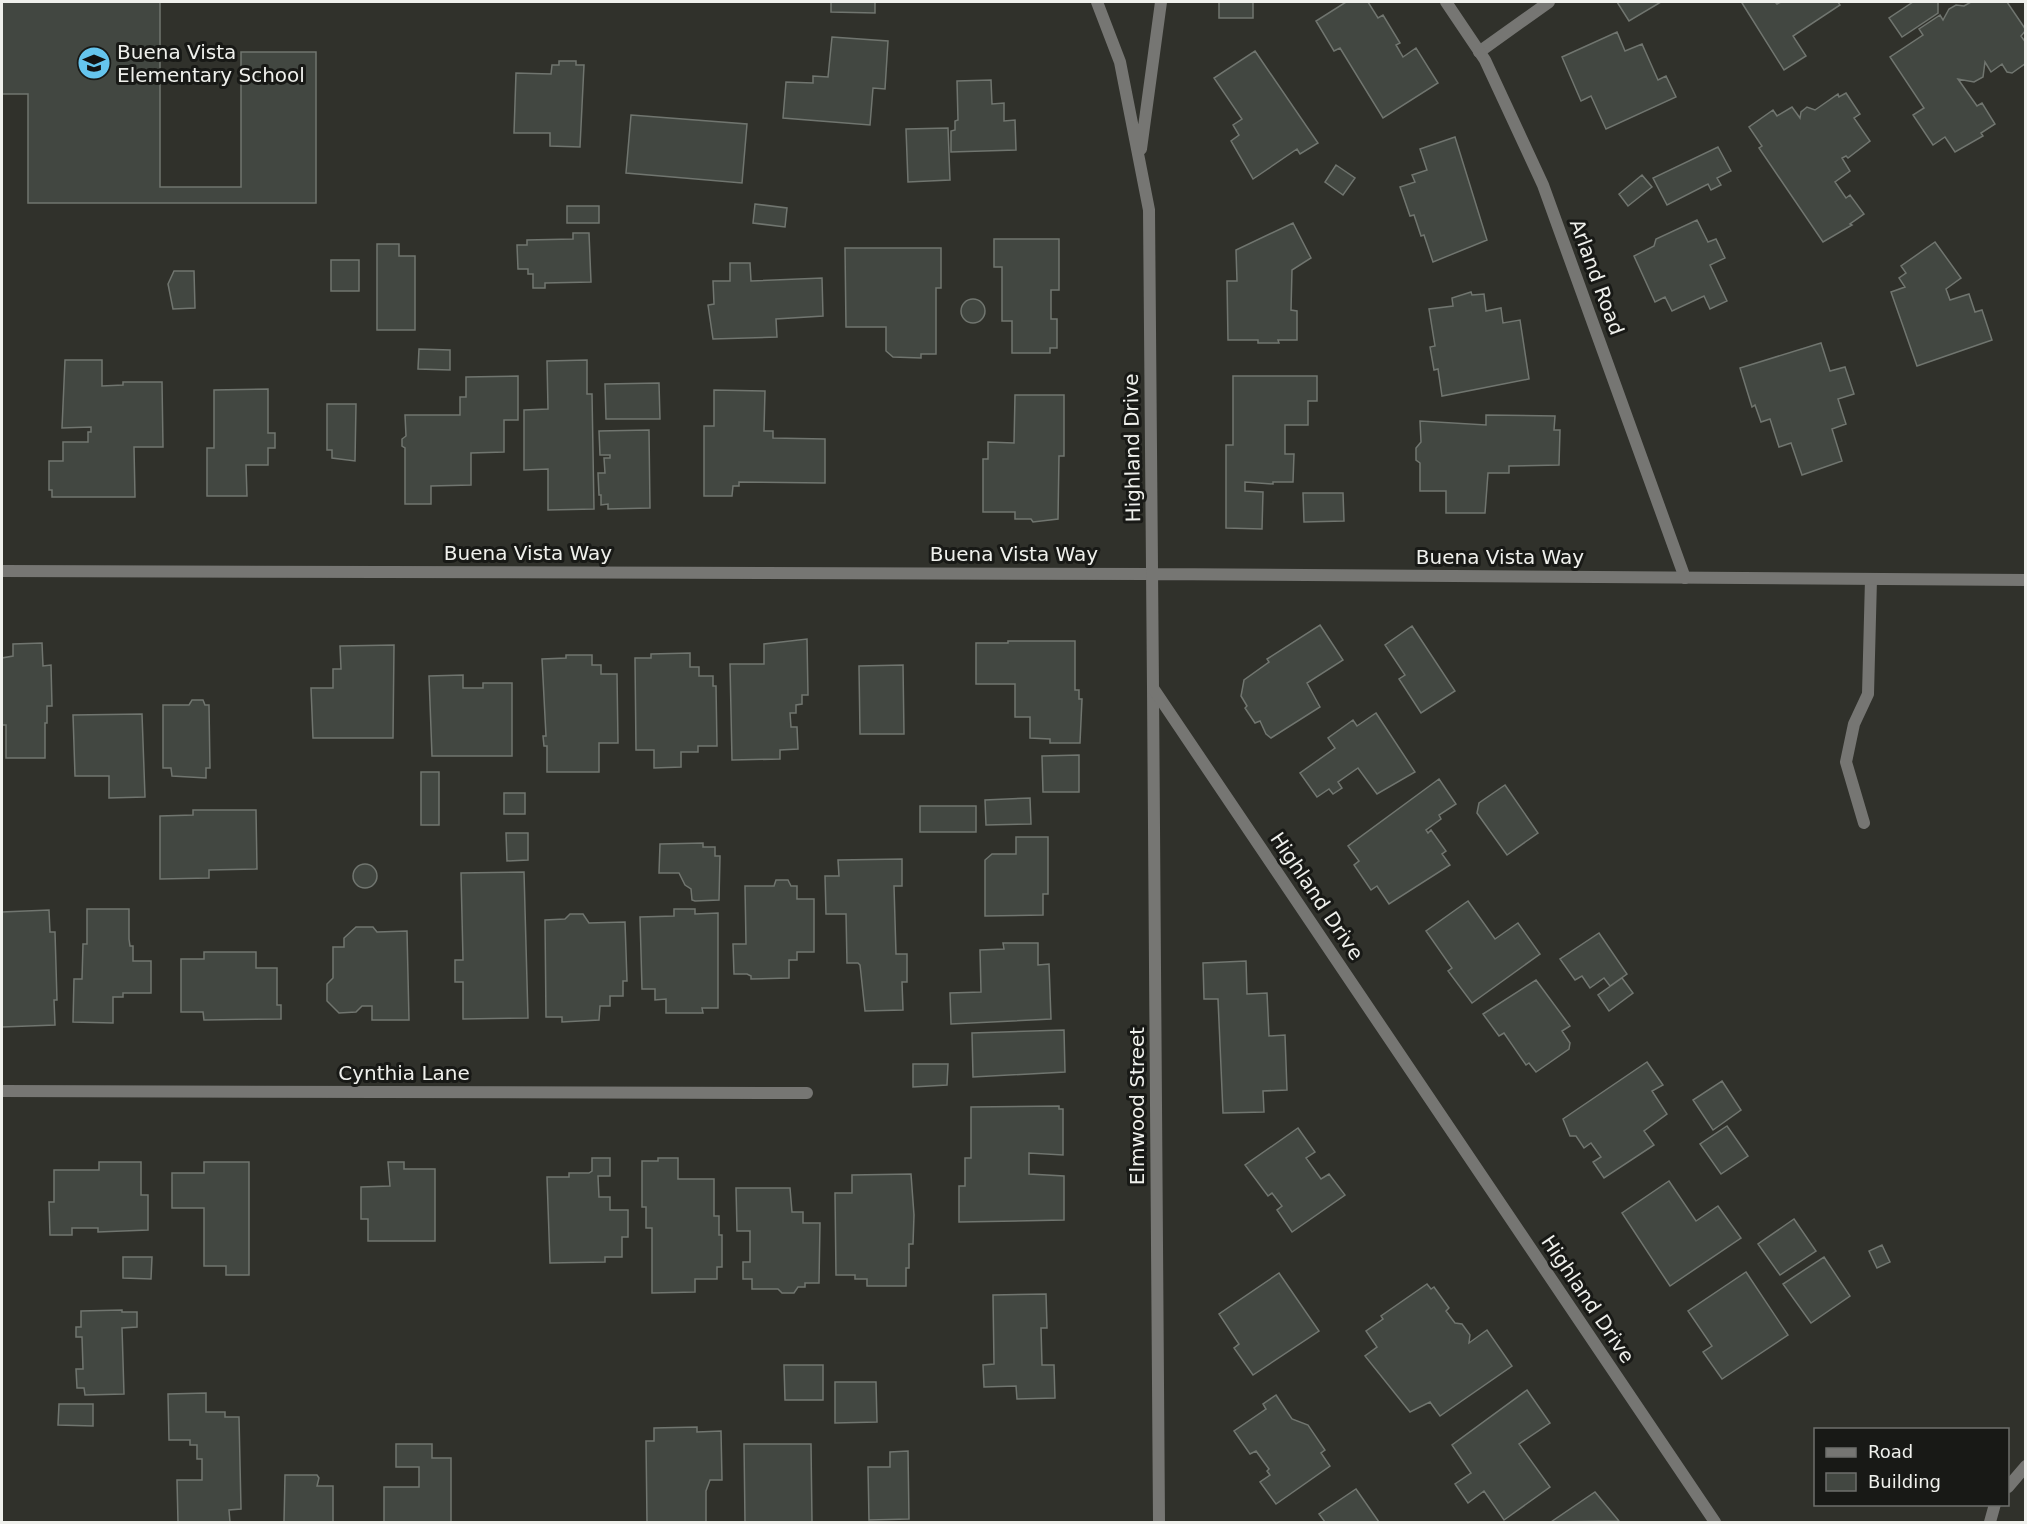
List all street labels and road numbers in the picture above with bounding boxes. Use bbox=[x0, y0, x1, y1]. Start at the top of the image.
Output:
street label: Arland Road bbox=[1565, 216, 1629, 338]
street label: Highland Drive bbox=[1119, 373, 1145, 523]
street label: Buena Vista Way bbox=[444, 541, 612, 565]
street label: Buena Vista Way bbox=[930, 542, 1098, 566]
street label: Buena Vista Way bbox=[1416, 545, 1584, 569]
street label: Highland Drive bbox=[1265, 828, 1369, 964]
street label: Elmwood Street bbox=[1125, 1027, 1149, 1185]
street label: Cynthia Lane bbox=[338, 1061, 470, 1085]
street label: Highland Drive bbox=[1536, 1231, 1640, 1367]

